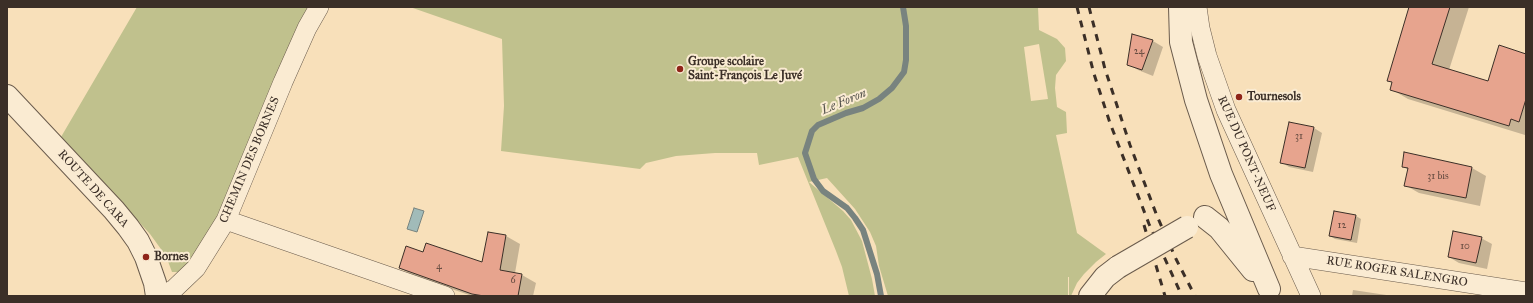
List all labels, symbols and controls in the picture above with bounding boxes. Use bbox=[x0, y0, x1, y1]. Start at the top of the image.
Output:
house number: 24 bbox=[1134, 46, 1144, 58]
place label: Groupe scolaire Saint-François Le Juvé bbox=[688, 55, 802, 83]
marker: Groupe scolaire Saint-François Le Juvé bbox=[675, 64, 685, 74]
water label: Le Foron bbox=[819, 86, 869, 118]
place label: Tournesols bbox=[1247, 90, 1301, 104]
marker: Tournesols bbox=[1234, 92, 1244, 102]
street label: RUE DU PONT-NEUF bbox=[1214, 94, 1278, 214]
street label: CHEMIN DES BORNES bbox=[217, 95, 283, 225]
house number: 31 bbox=[1295, 131, 1303, 143]
street label: ROUTE DE CARA bbox=[54, 147, 132, 231]
house number: 31 bis bbox=[1427, 171, 1449, 183]
house number: 12 bbox=[1338, 220, 1346, 232]
house number: 10 bbox=[1460, 241, 1470, 253]
place label: Bornes bbox=[154, 250, 188, 264]
marker: Bornes bbox=[141, 252, 151, 262]
street label: RUE ROGER SALENGRO bbox=[1325, 254, 1469, 290]
house number: 4 bbox=[436, 261, 442, 273]
house number: 6 bbox=[510, 275, 516, 287]

